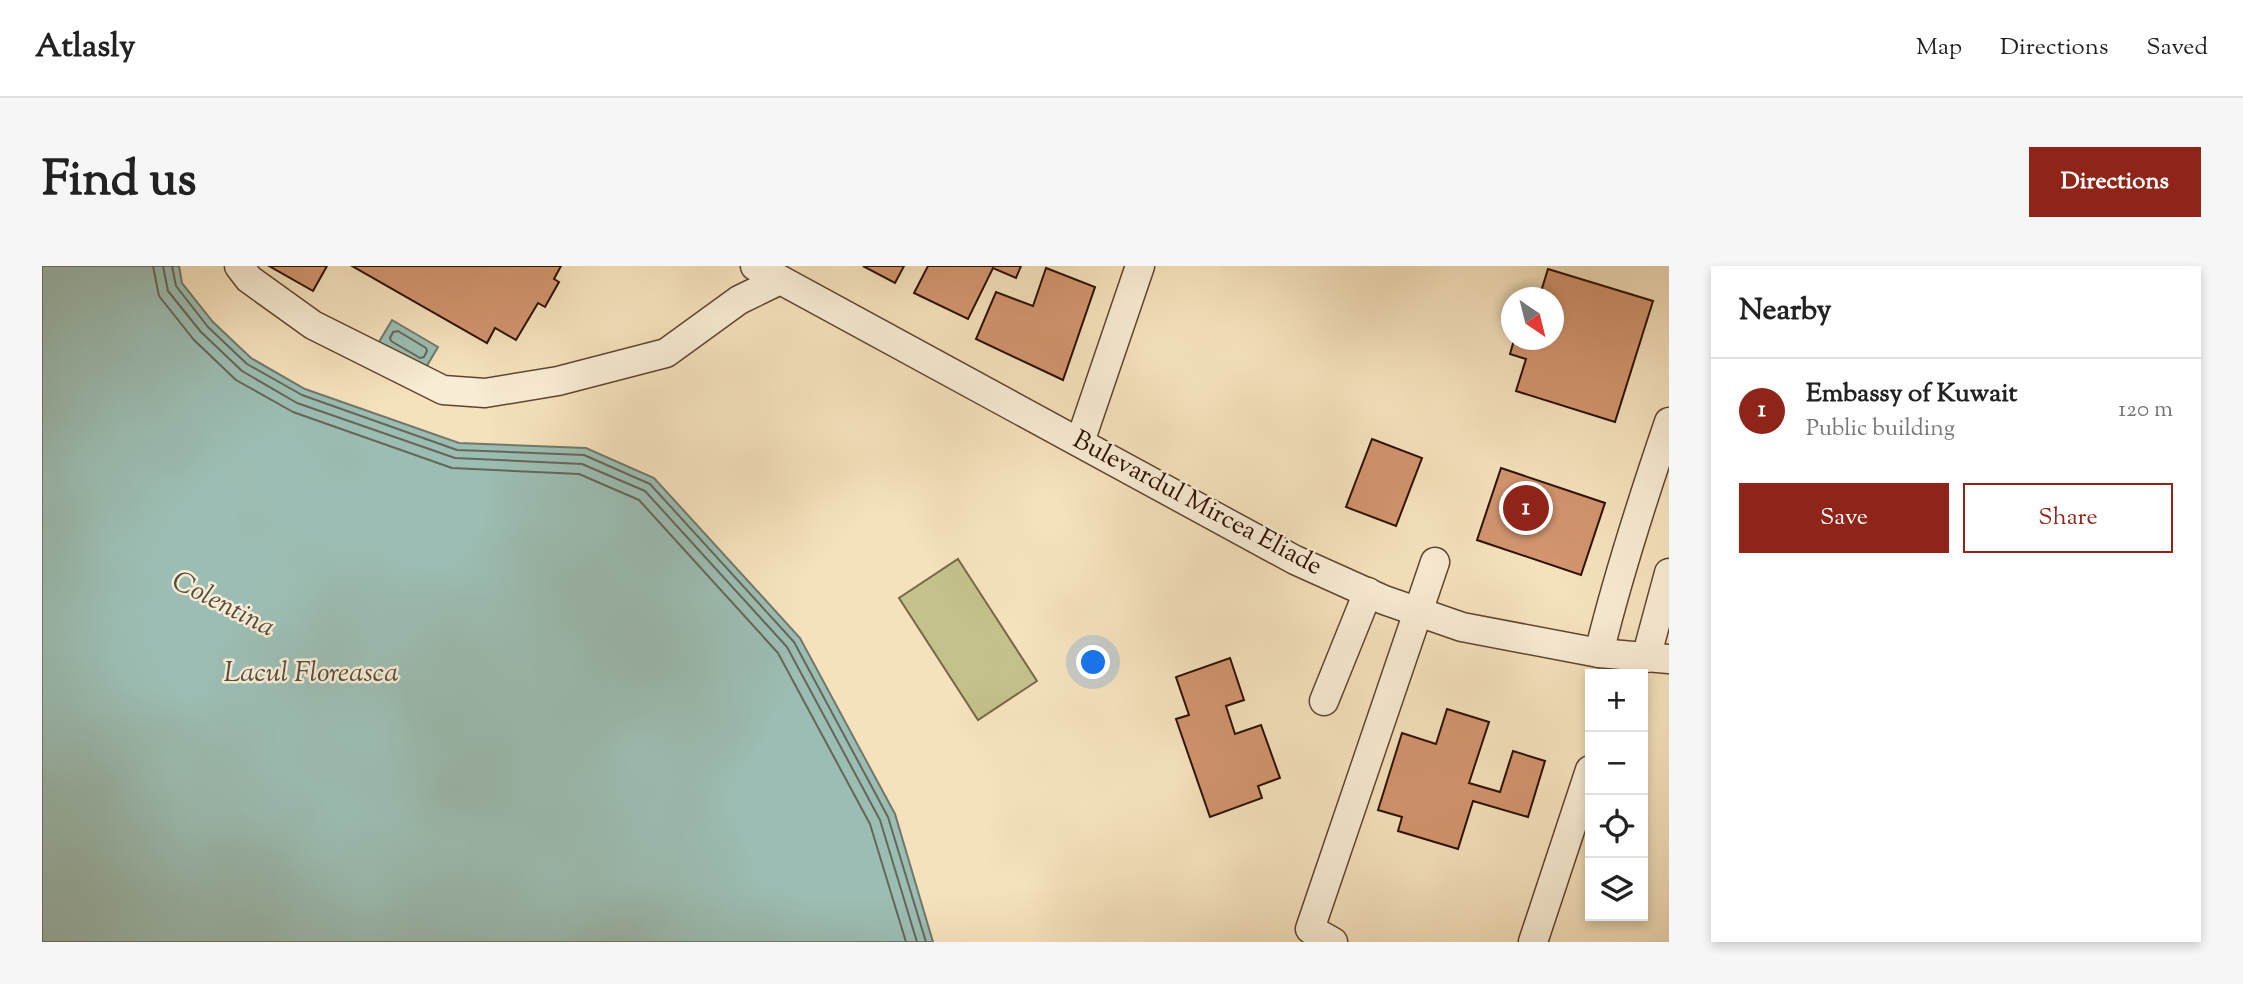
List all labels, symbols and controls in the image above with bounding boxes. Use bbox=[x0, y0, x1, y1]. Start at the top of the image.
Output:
text: Atlasly bbox=[35, 24, 135, 72]
text: Map bbox=[1916, 31, 1962, 65]
text: Directions bbox=[2000, 31, 2108, 65]
text: Saved bbox=[2146, 31, 2208, 65]
text: Find us bbox=[42, 147, 196, 217]
button: Directions bbox=[2029, 147, 2201, 217]
north arrow bbox=[1501, 287, 1564, 350]
text: Nearby bbox=[1739, 290, 1831, 333]
text: Embassy of Kuwait bbox=[1806, 376, 2017, 413]
text: 1 bbox=[1758, 394, 1766, 427]
text: 120 m bbox=[2118, 394, 2173, 427]
text: Public building bbox=[1806, 413, 1955, 446]
street label: Bulevardul Mircea Eliade bbox=[1066, 422, 1328, 586]
pin: 1 bbox=[1503, 482, 1549, 534]
button: Save bbox=[1739, 483, 1949, 553]
button: Share bbox=[1963, 483, 2173, 553]
water label: Colentina bbox=[164, 562, 282, 648]
your location bbox=[1076, 645, 1110, 679]
water label: Lacul Floreasca bbox=[223, 654, 399, 694]
map controls bbox=[1585, 669, 1648, 921]
button: + bbox=[1585, 669, 1648, 732]
button: − bbox=[1585, 732, 1648, 795]
button: locate bbox=[1585, 795, 1648, 858]
button: layers bbox=[1585, 858, 1648, 921]

